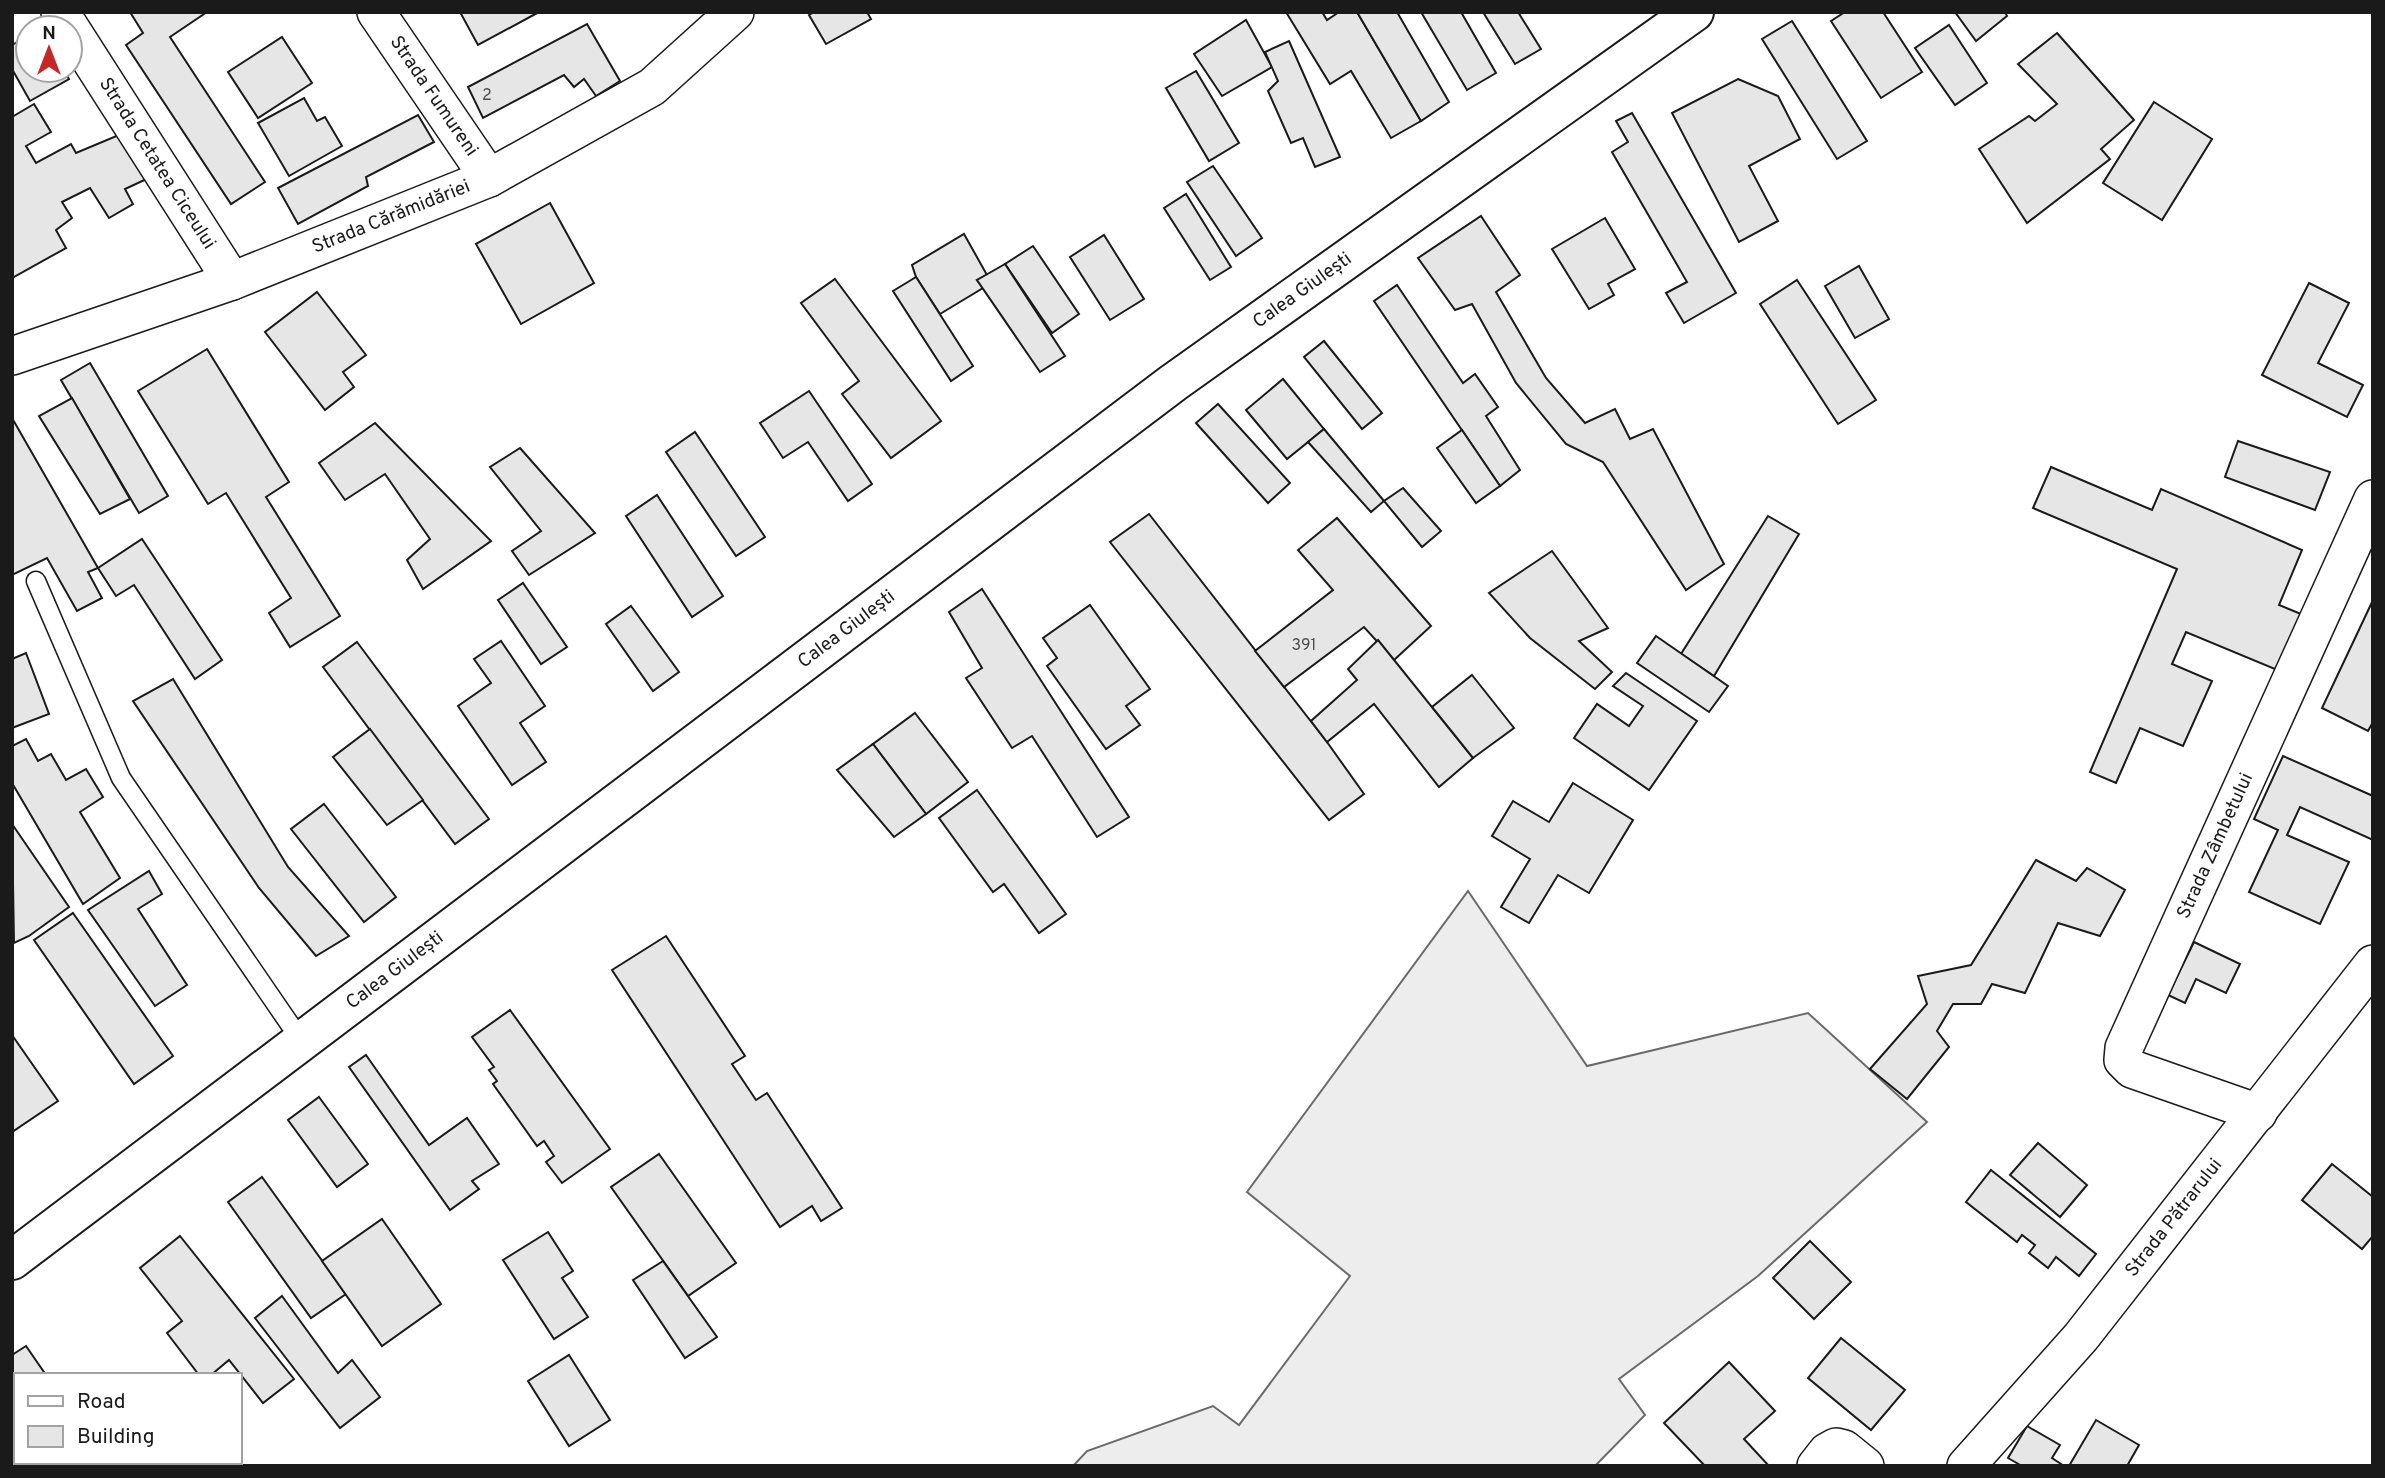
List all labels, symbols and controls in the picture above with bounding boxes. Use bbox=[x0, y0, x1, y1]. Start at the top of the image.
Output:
north arrow bbox=[14, 14, 84, 84]
text: N bbox=[42, 22, 56, 46]
street label: Strada Fumureni bbox=[384, 31, 483, 161]
street label: Strada Cetatea Ciceului bbox=[93, 73, 221, 254]
house number: 2 bbox=[482, 86, 492, 106]
street label: Strada Cărămidăriei bbox=[309, 175, 474, 260]
street label: Calea Giulești bbox=[1248, 247, 1357, 334]
street label: Calea Giulești bbox=[793, 585, 900, 674]
house number: 391 bbox=[1292, 636, 1316, 656]
street label: Strada Zâmbetului bbox=[2172, 769, 2259, 923]
street label: Calea Giulești bbox=[342, 926, 448, 1015]
street label: Strada Pătrarului bbox=[2120, 1154, 2228, 1282]
legend bbox=[14, 1373, 242, 1464]
text: Road bbox=[77, 1389, 126, 1416]
text: Building bbox=[77, 1424, 155, 1451]

